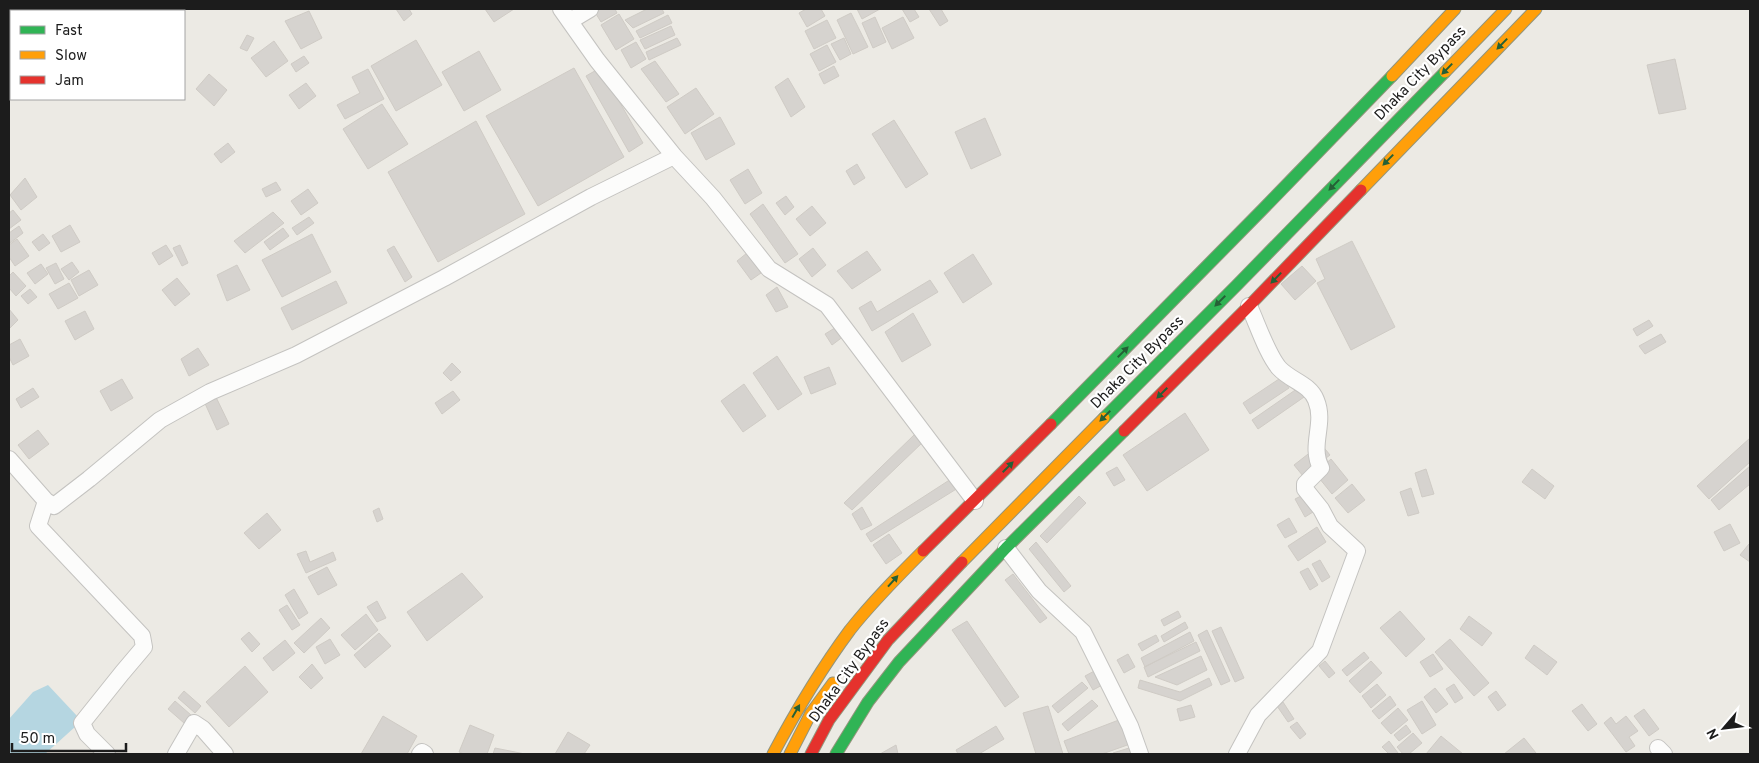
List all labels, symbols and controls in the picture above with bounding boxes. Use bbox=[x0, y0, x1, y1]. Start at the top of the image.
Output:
legend bbox=[10, 10, 185, 100]
text: Fast bbox=[55, 22, 83, 41]
street label: Dhaka City Bypass bbox=[1371, 23, 1471, 125]
one-way arrow bbox=[1496, 37, 1508, 49]
text: Slow bbox=[55, 47, 87, 66]
one-way arrow bbox=[1441, 62, 1453, 74]
text: Jam bbox=[55, 72, 84, 91]
one-way arrow bbox=[1382, 154, 1394, 166]
one-way arrow bbox=[1328, 179, 1340, 191]
one-way arrow bbox=[1270, 271, 1282, 283]
one-way arrow bbox=[1214, 295, 1226, 307]
street label: Dhaka City Bypass bbox=[1087, 312, 1189, 414]
one-way arrow bbox=[1117, 346, 1129, 358]
one-way arrow bbox=[1156, 387, 1168, 399]
one-way arrow bbox=[1100, 410, 1112, 422]
one-way arrow bbox=[1002, 461, 1014, 473]
one-way arrow bbox=[887, 576, 899, 588]
street label: Dhaka City Bypass bbox=[806, 615, 894, 727]
north arrow bbox=[1699, 703, 1749, 753]
one-way arrow bbox=[792, 704, 800, 719]
scale bar bbox=[12, 720, 126, 752]
text: N bbox=[1704, 725, 1724, 742]
text: 50 m bbox=[20, 730, 55, 749]

